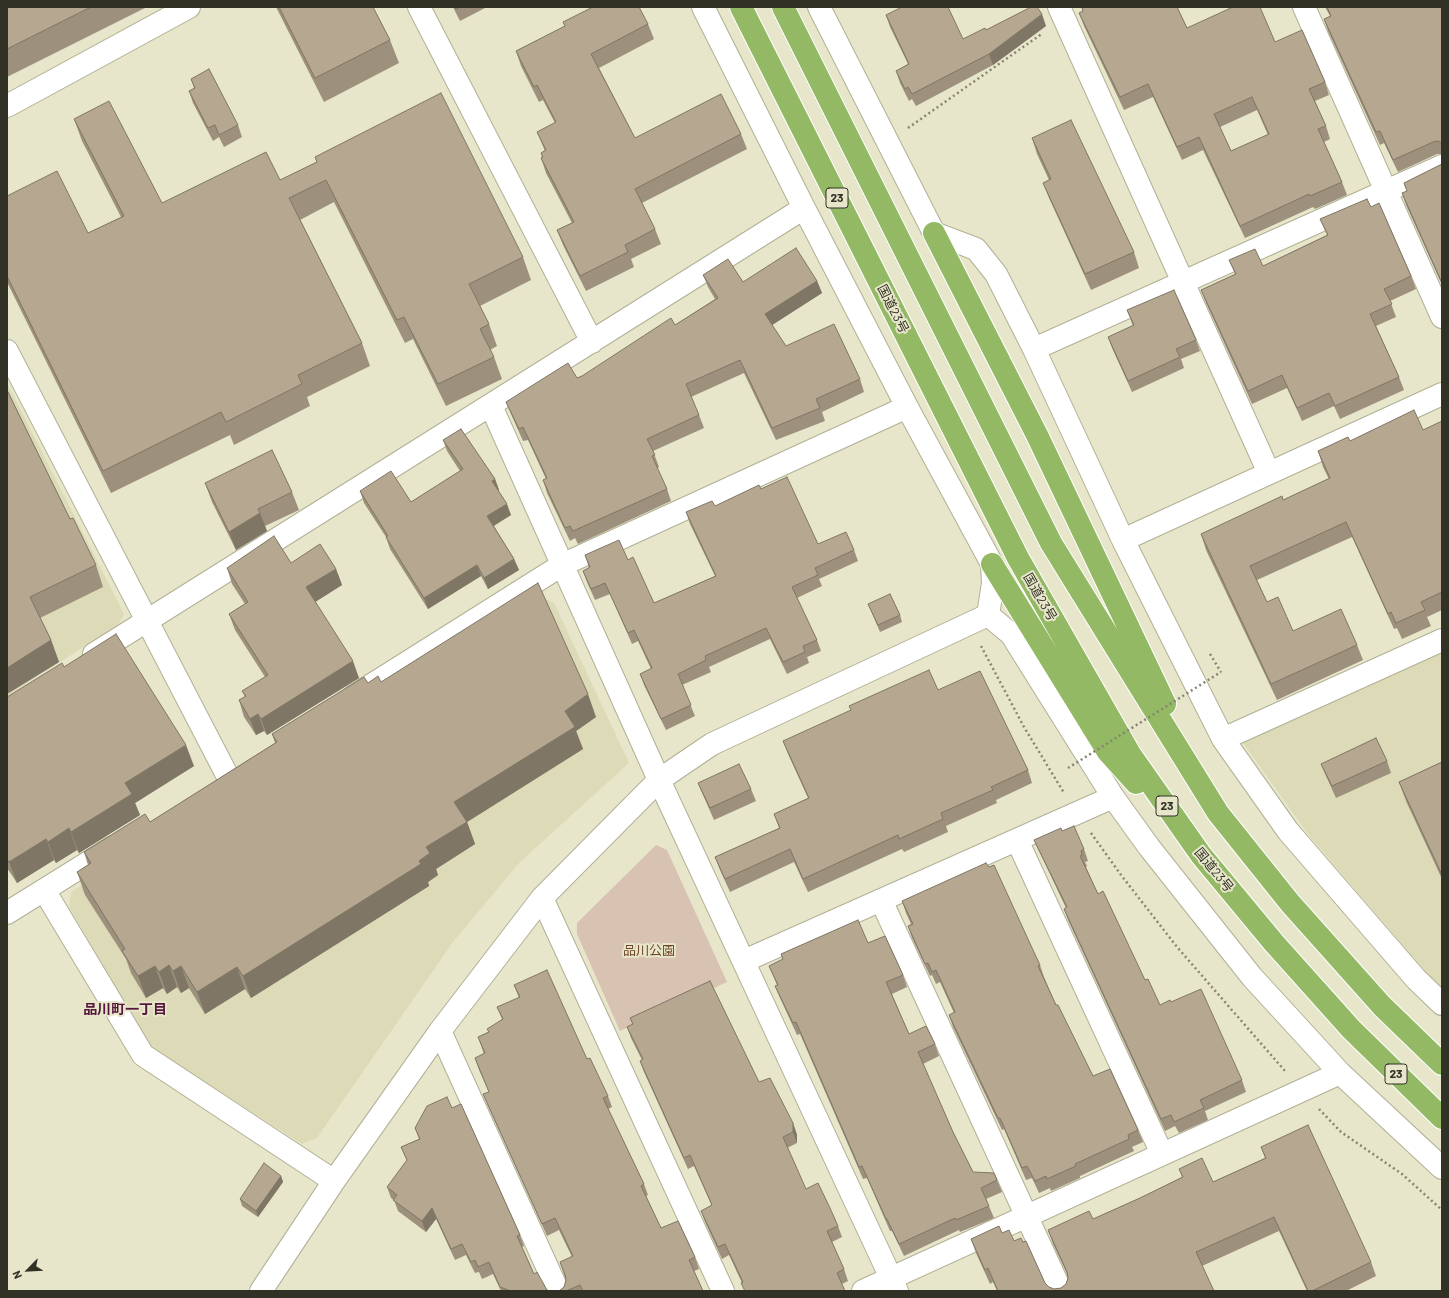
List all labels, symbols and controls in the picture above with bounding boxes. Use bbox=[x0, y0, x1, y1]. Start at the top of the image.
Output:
road number: 23 bbox=[826, 188, 848, 208]
street label: 国道23号 bbox=[874, 282, 912, 336]
street label: 国道23号 bbox=[1020, 570, 1060, 624]
road number: 23 bbox=[1156, 796, 1178, 816]
street label: 国道23号 bbox=[1191, 845, 1237, 895]
park label: 品川公園 bbox=[623, 943, 675, 959]
district label: 品川町一丁目 bbox=[83, 1001, 167, 1017]
road number: 23 bbox=[1385, 1064, 1407, 1084]
north arrow bbox=[8, 1250, 48, 1290]
text: N bbox=[9, 1269, 24, 1281]

